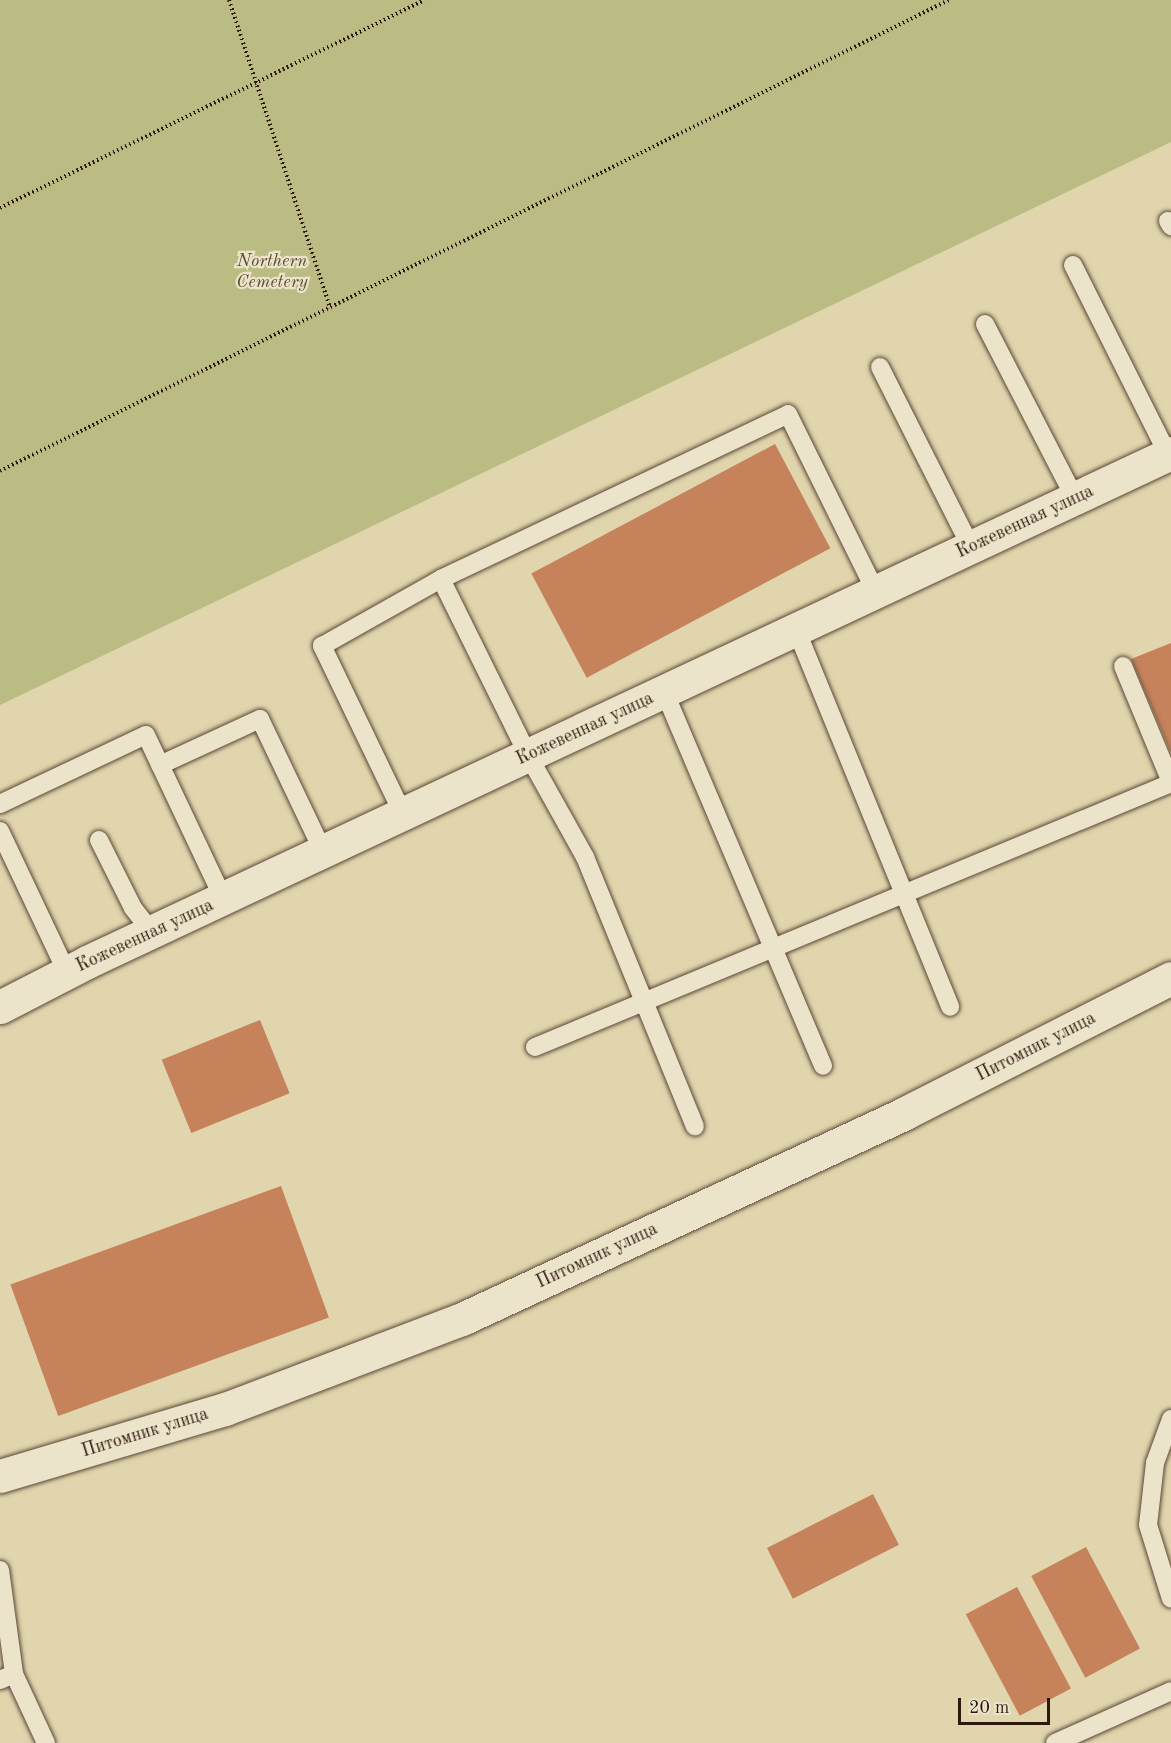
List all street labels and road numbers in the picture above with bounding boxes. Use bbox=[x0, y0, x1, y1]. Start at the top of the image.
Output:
street label: Кожевенная улица bbox=[953, 481, 1097, 563]
street label: Кожевенная улица bbox=[513, 688, 657, 770]
street label: Кожевенная улица bbox=[73, 895, 217, 977]
street label: Питомник улица bbox=[973, 1008, 1099, 1086]
street label: Питомник улица bbox=[533, 1218, 661, 1294]
street label: Питомник улица bbox=[79, 1403, 211, 1463]

